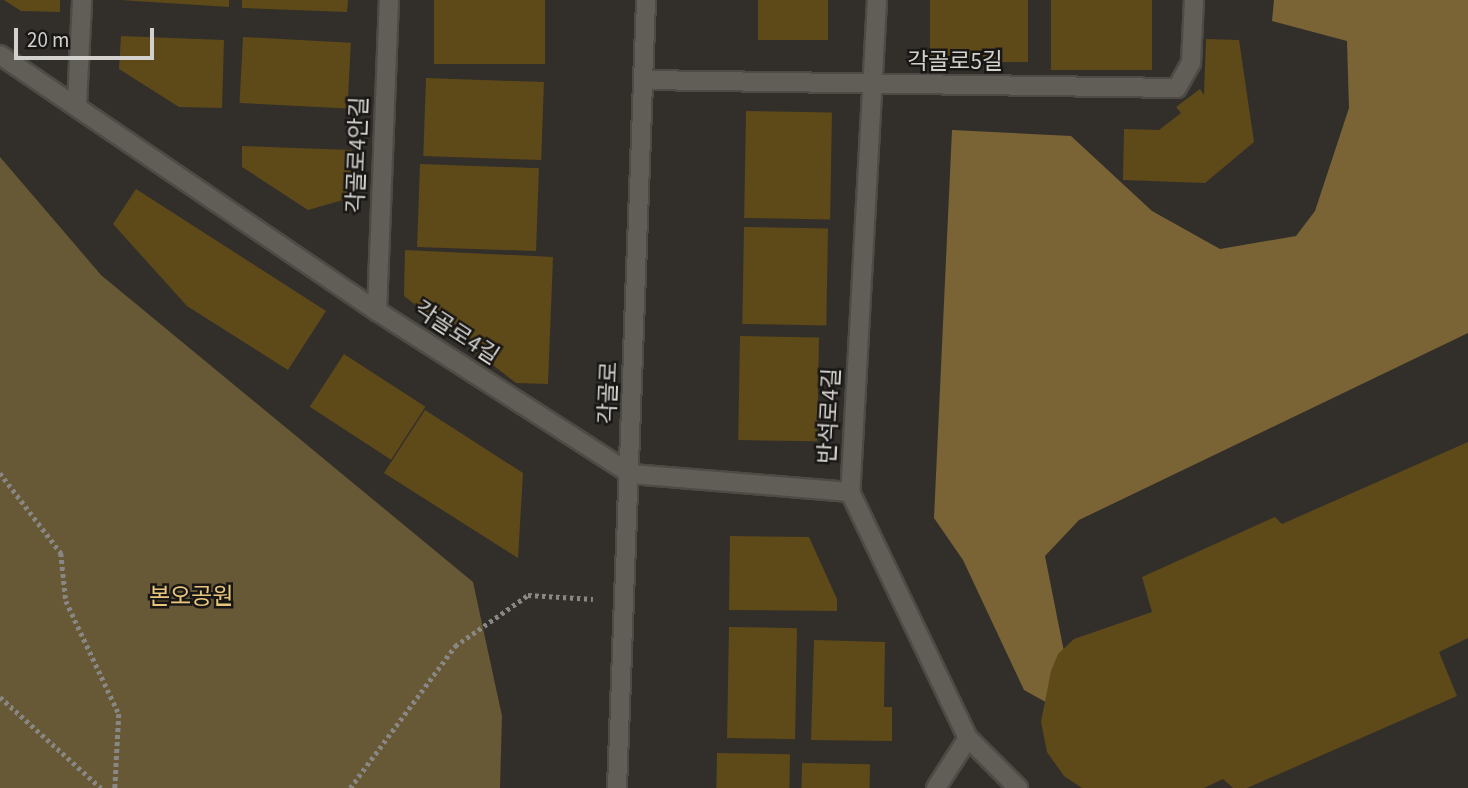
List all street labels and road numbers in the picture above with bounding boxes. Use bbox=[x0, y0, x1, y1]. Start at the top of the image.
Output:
street label: 각골로5길 bbox=[907, 48, 1003, 76]
street label: 각골로4안길 bbox=[342, 96, 374, 214]
street label: 각골로4길 bbox=[408, 295, 504, 371]
street label: 각골로 bbox=[594, 361, 624, 425]
street label: 반석로4길 bbox=[814, 367, 846, 465]

